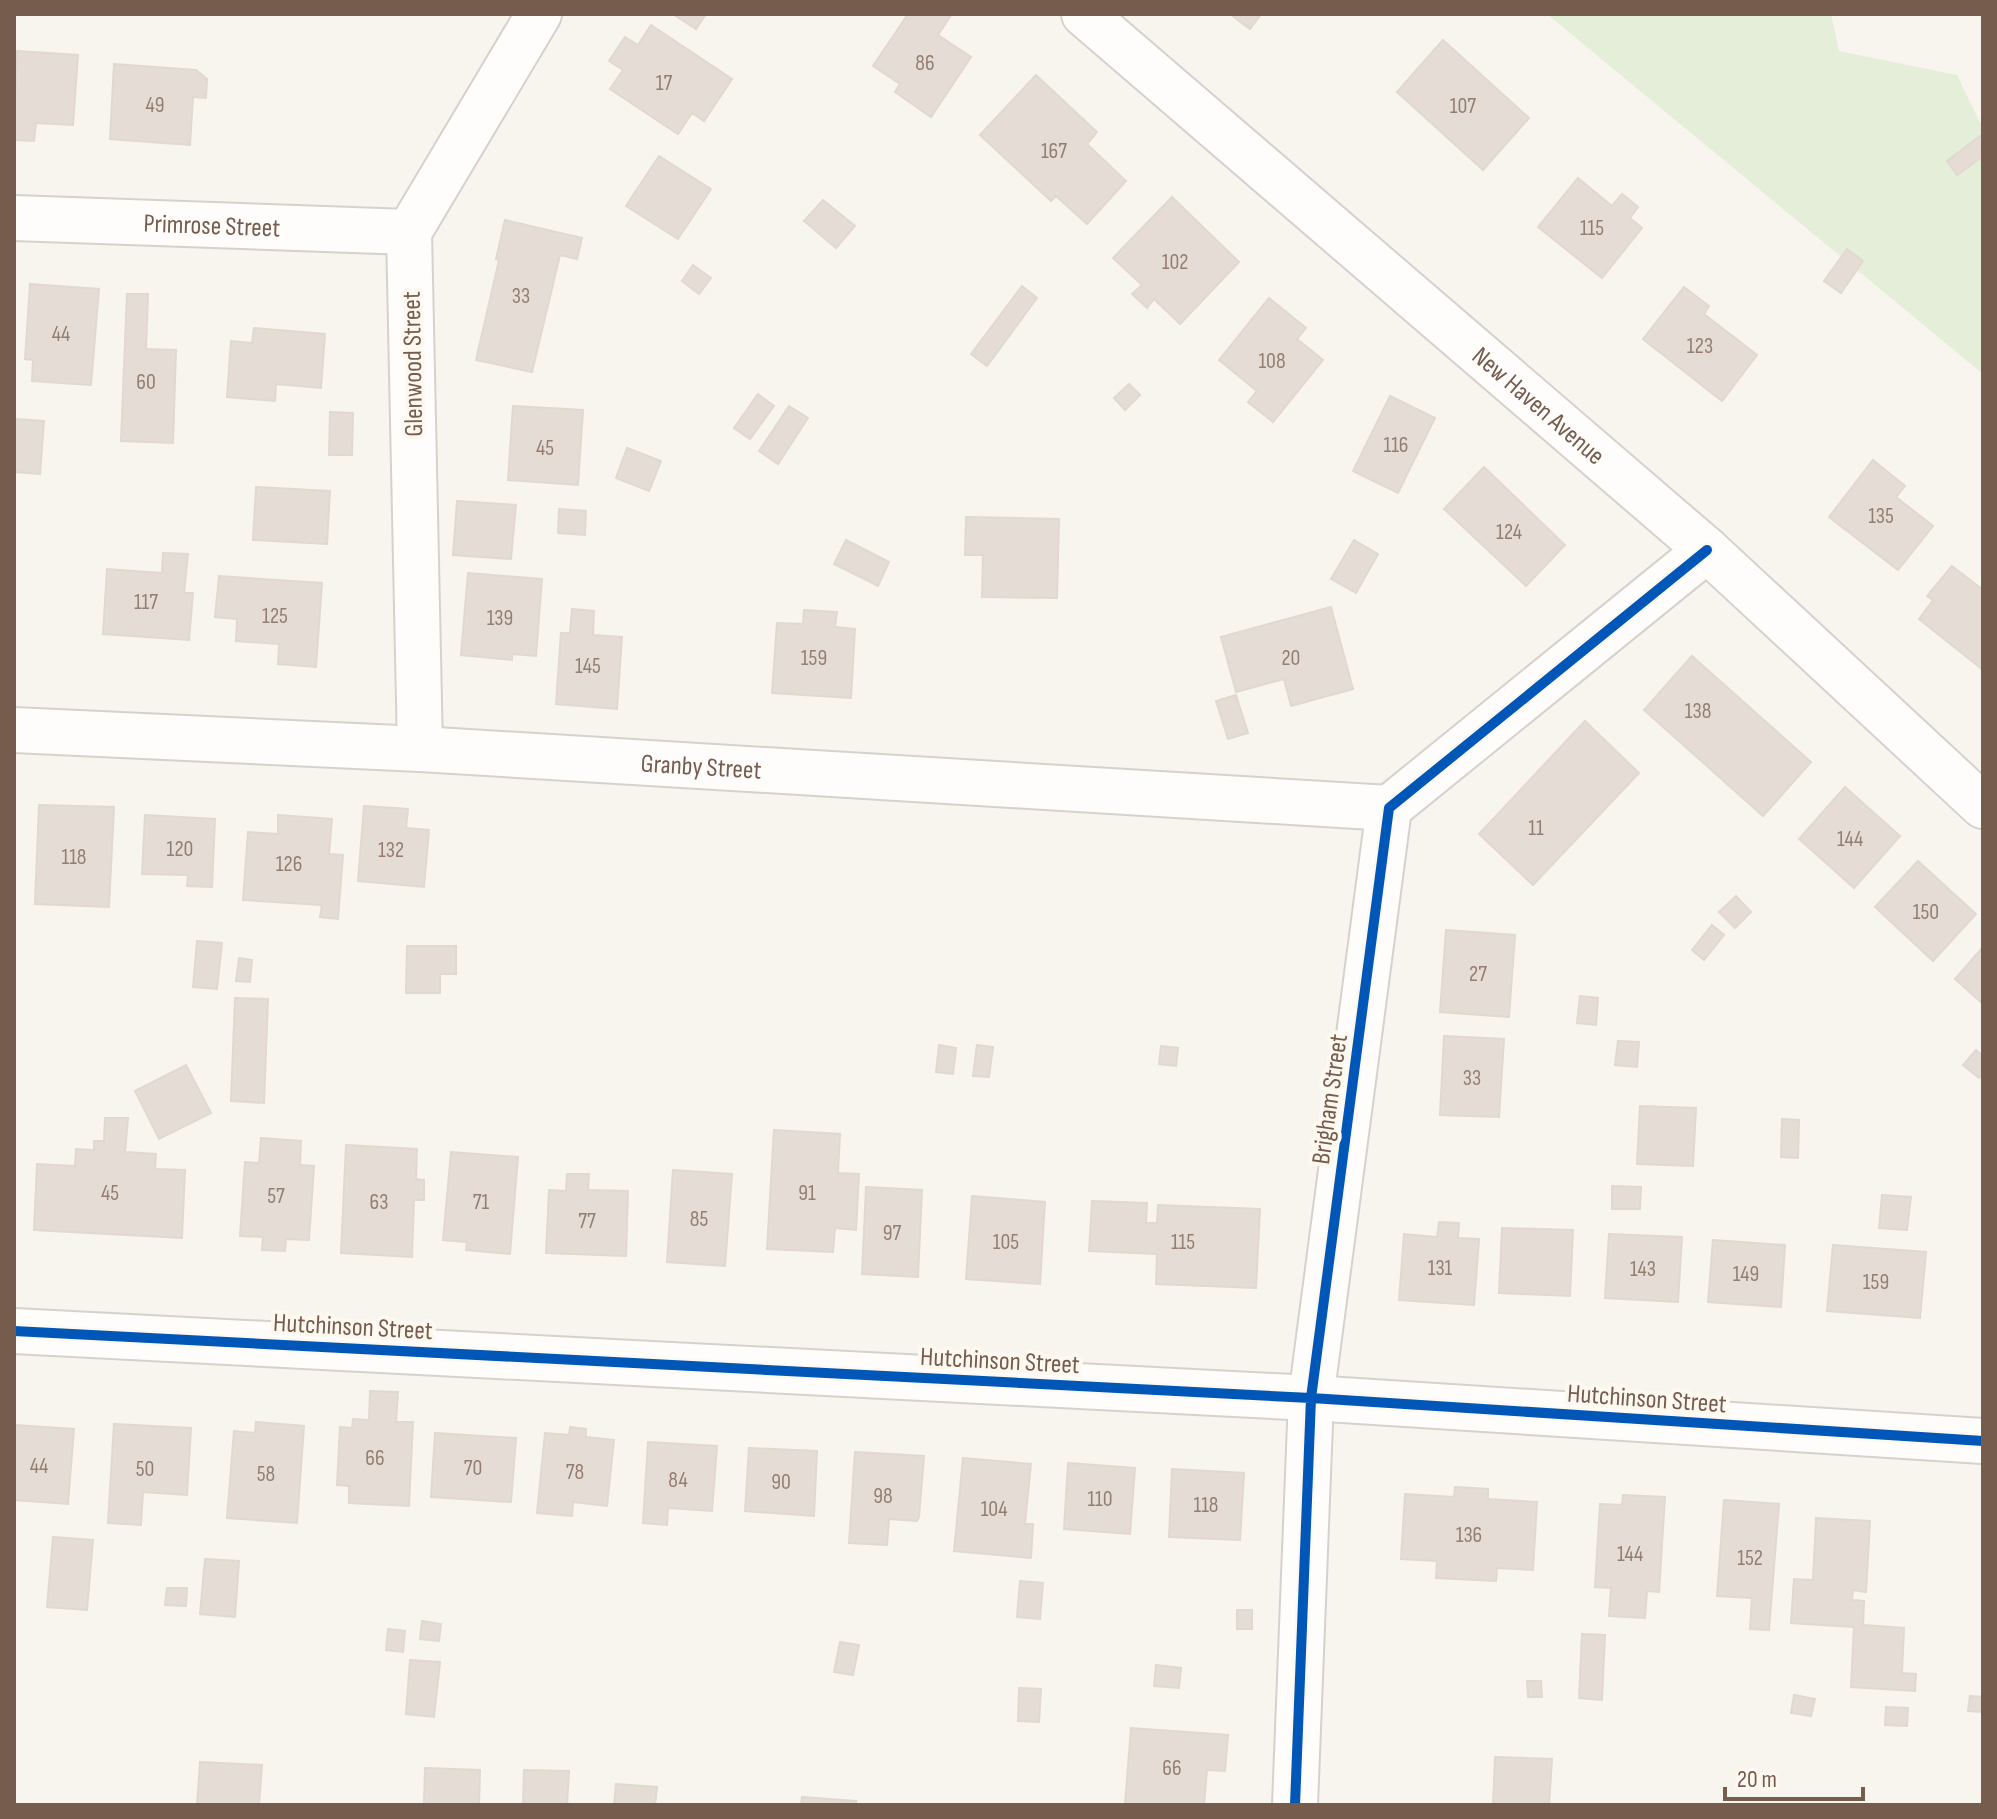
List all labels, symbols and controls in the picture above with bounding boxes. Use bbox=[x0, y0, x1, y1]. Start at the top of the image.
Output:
house number: 86 bbox=[915, 50, 935, 77]
house number: 17 bbox=[656, 70, 672, 97]
house number: 49 bbox=[146, 92, 165, 119]
house number: 107 bbox=[1450, 93, 1476, 120]
house number: 167 bbox=[1041, 138, 1067, 165]
street label: Primrose Street bbox=[143, 209, 281, 244]
house number: 115 bbox=[1580, 215, 1604, 242]
house number: 102 bbox=[1162, 249, 1188, 276]
house number: 33 bbox=[512, 283, 530, 310]
street label: Glenwood Street bbox=[397, 291, 430, 437]
house number: 44 bbox=[52, 321, 70, 348]
house number: 123 bbox=[1687, 333, 1713, 360]
street label: New Haven Avenue bbox=[1465, 341, 1610, 472]
house number: 108 bbox=[1258, 348, 1286, 375]
house number: 60 bbox=[136, 369, 156, 396]
house number: 116 bbox=[1383, 432, 1409, 459]
house number: 45 bbox=[536, 435, 554, 462]
house number: 135 bbox=[1868, 503, 1894, 530]
house number: 124 bbox=[1496, 519, 1522, 546]
house number: 117 bbox=[134, 589, 158, 616]
house number: 125 bbox=[262, 603, 288, 630]
house number: 139 bbox=[487, 605, 513, 632]
house number: 159 bbox=[801, 645, 827, 672]
house number: 20 bbox=[1282, 645, 1300, 672]
house number: 145 bbox=[575, 653, 601, 680]
house number: 138 bbox=[1685, 698, 1711, 725]
street label: Granby Street bbox=[640, 748, 762, 787]
house number: 11 bbox=[1528, 815, 1544, 842]
house number: 144 bbox=[1837, 826, 1863, 853]
house number: 120 bbox=[167, 836, 193, 863]
house number: 132 bbox=[378, 837, 404, 864]
house number: 118 bbox=[61, 844, 87, 871]
house number: 126 bbox=[276, 851, 302, 878]
house number: 150 bbox=[1913, 899, 1939, 926]
house number: 27 bbox=[1469, 961, 1487, 988]
street label: Brigham Street bbox=[1306, 1032, 1355, 1166]
house number: 33 bbox=[1463, 1065, 1481, 1092]
house number: 45 bbox=[101, 1180, 119, 1207]
house number: 91 bbox=[798, 1180, 816, 1207]
house number: 57 bbox=[267, 1183, 285, 1210]
house number: 63 bbox=[370, 1189, 388, 1216]
house number: 71 bbox=[473, 1189, 490, 1216]
house number: 85 bbox=[690, 1206, 708, 1233]
house number: 77 bbox=[578, 1208, 596, 1235]
house number: 97 bbox=[883, 1220, 901, 1247]
house number: 105 bbox=[993, 1229, 1019, 1256]
house number: 115 bbox=[1171, 1229, 1195, 1256]
house number: 131 bbox=[1428, 1255, 1453, 1282]
house number: 143 bbox=[1630, 1256, 1656, 1283]
house number: 149 bbox=[1733, 1261, 1759, 1288]
house number: 159 bbox=[1863, 1269, 1889, 1296]
street label: Hutchinson Street bbox=[272, 1308, 433, 1347]
street label: Hutchinson Street bbox=[919, 1342, 1080, 1381]
street label: Hutchinson Street bbox=[1566, 1378, 1728, 1421]
house number: 66 bbox=[365, 1445, 385, 1472]
house number: 44 bbox=[30, 1453, 48, 1480]
house number: 70 bbox=[464, 1455, 482, 1482]
house number: 50 bbox=[136, 1456, 154, 1483]
house number: 78 bbox=[566, 1459, 584, 1486]
house number: 58 bbox=[257, 1461, 275, 1488]
house number: 84 bbox=[668, 1467, 688, 1494]
house number: 90 bbox=[771, 1469, 791, 1496]
house number: 98 bbox=[873, 1483, 893, 1510]
house number: 110 bbox=[1087, 1486, 1113, 1513]
house number: 118 bbox=[1193, 1492, 1219, 1519]
house number: 104 bbox=[981, 1496, 1007, 1523]
house number: 136 bbox=[1456, 1522, 1482, 1549]
house number: 144 bbox=[1617, 1541, 1643, 1568]
house number: 152 bbox=[1737, 1545, 1763, 1572]
scale bar bbox=[1725, 1751, 1863, 1801]
house number: 66 bbox=[1162, 1755, 1182, 1782]
text: 20 m bbox=[1737, 1765, 1777, 1794]

